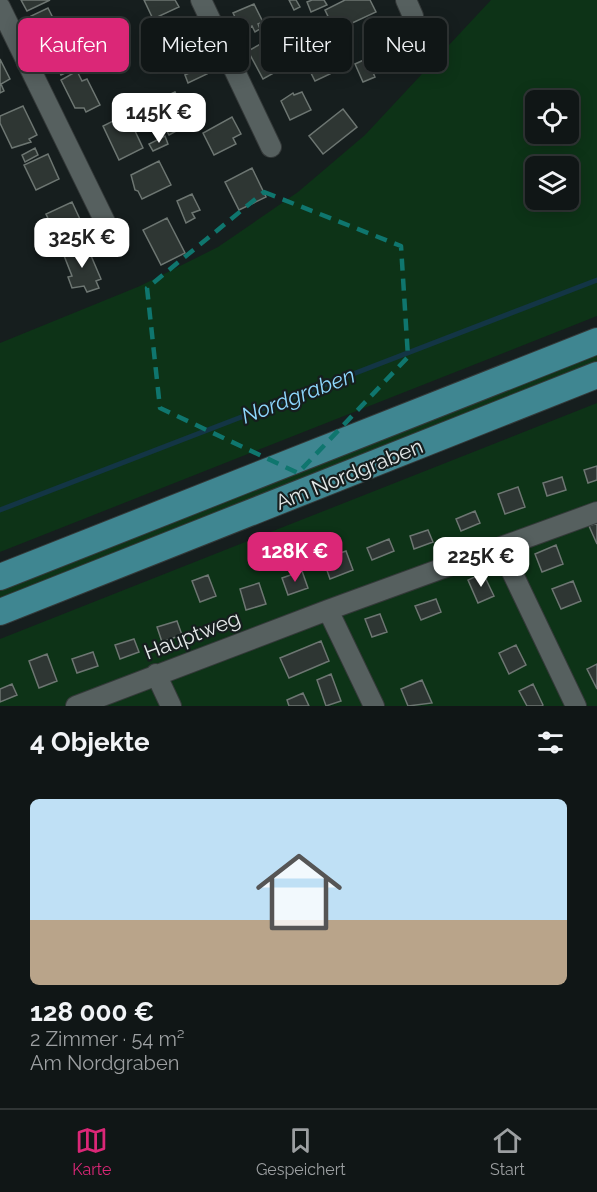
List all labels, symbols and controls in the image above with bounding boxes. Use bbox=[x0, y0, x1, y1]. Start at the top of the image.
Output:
chip: Kaufen bbox=[18, 18, 129, 72]
chip: Mieten bbox=[141, 18, 249, 72]
chip: Filter bbox=[261, 18, 352, 72]
chip: Neu bbox=[364, 18, 447, 72]
map controls bbox=[525, 90, 579, 210]
button: locate bbox=[525, 90, 579, 144]
pin: 145K € bbox=[110, 93, 208, 144]
text: 145K € bbox=[126, 100, 192, 124]
button: layers bbox=[525, 156, 579, 210]
pin: 325K € bbox=[33, 218, 131, 269]
text: 325K € bbox=[48, 225, 116, 249]
water label: Nordgraben bbox=[237, 361, 359, 429]
street label: Am Nordgraben bbox=[272, 433, 426, 515]
pin: 128K € bbox=[246, 532, 344, 583]
pin: 225K € bbox=[432, 537, 530, 588]
text: 128K € bbox=[261, 539, 329, 563]
text: 225K € bbox=[447, 544, 515, 568]
street label: Hauptweg bbox=[140, 605, 244, 665]
icon: filters bbox=[534, 726, 567, 759]
text: 4 Objekte bbox=[30, 727, 149, 757]
icon: home bbox=[245, 838, 353, 946]
text: 128 000 € bbox=[30, 997, 154, 1027]
text: 2 Zimmer · 54 m² bbox=[30, 1027, 185, 1051]
text: Am Nordgraben bbox=[30, 1051, 179, 1075]
tab: Karte bbox=[72, 1124, 111, 1179]
tab: Gespeichert bbox=[256, 1124, 346, 1179]
tab: Start bbox=[490, 1124, 525, 1179]

